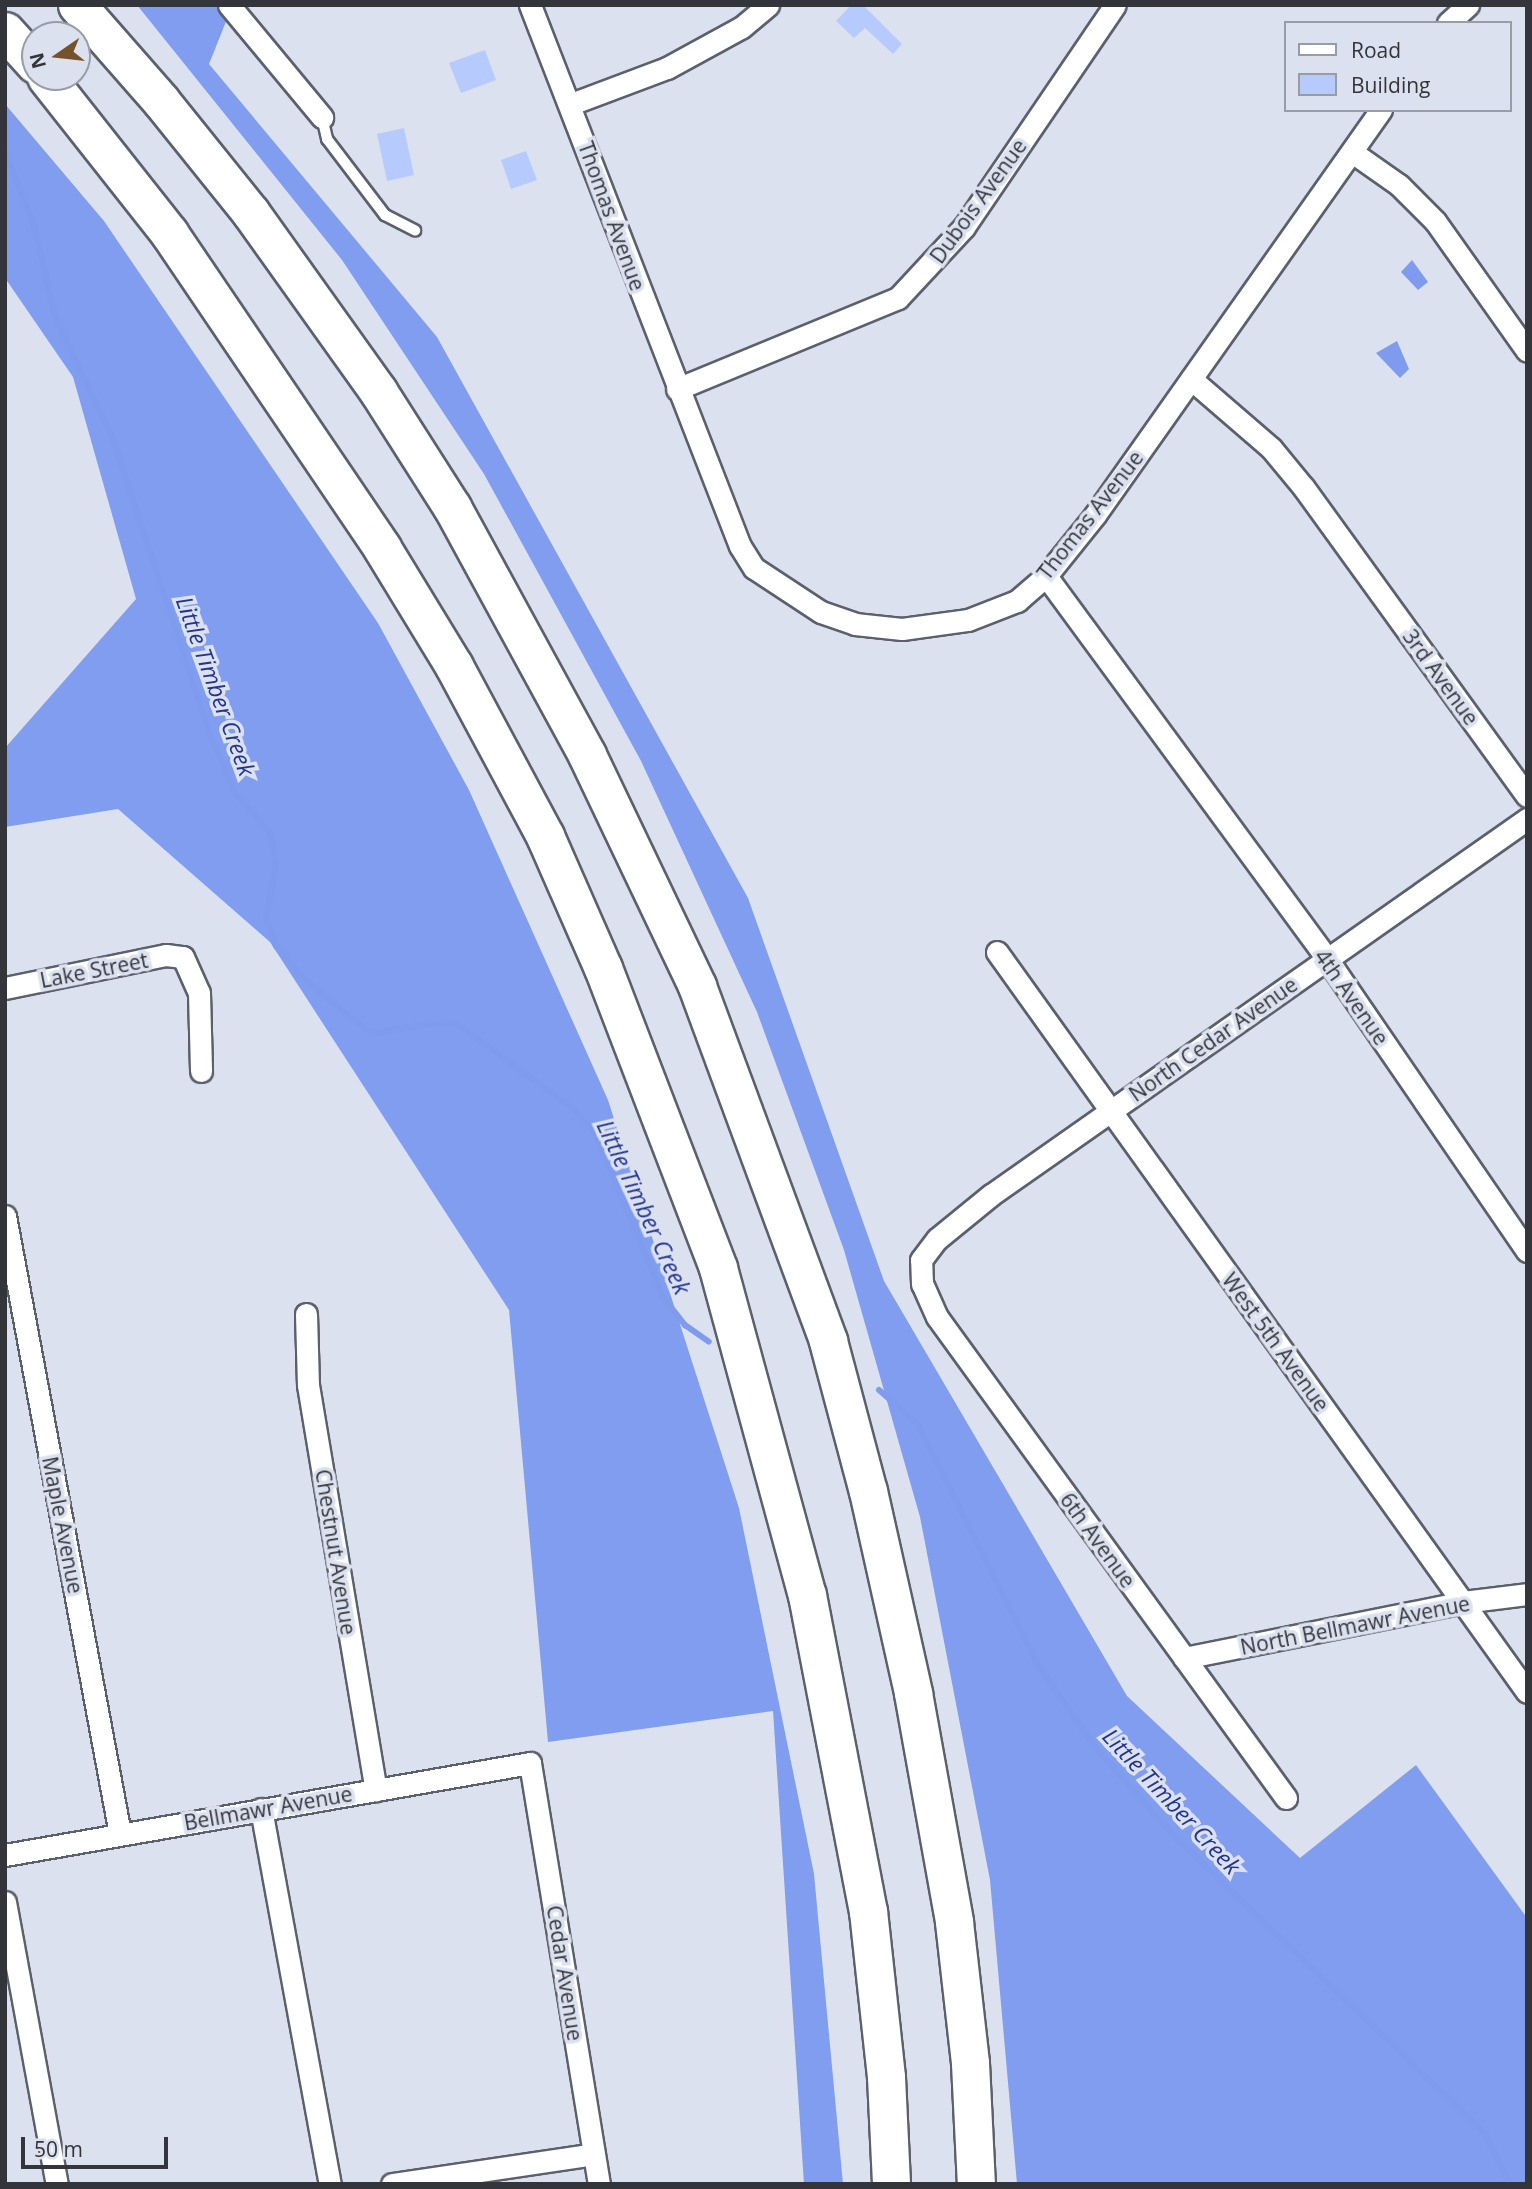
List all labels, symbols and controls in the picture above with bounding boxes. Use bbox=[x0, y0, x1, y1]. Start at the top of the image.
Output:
north arrow bbox=[21, 21, 91, 91]
legend bbox=[1284, 21, 1511, 112]
text: Road bbox=[1351, 36, 1401, 64]
text: N bbox=[23, 50, 52, 71]
text: Building bbox=[1351, 71, 1430, 99]
street label: Dubois Avenue bbox=[924, 134, 1032, 268]
street label: Thomas Avenue bbox=[573, 138, 651, 294]
street label: Thomas Avenue bbox=[1032, 445, 1148, 585]
water label: Little Timber Creek bbox=[171, 592, 261, 780]
street label: 3rd Avenue bbox=[1398, 624, 1484, 730]
street label: 4th Avenue bbox=[1310, 944, 1394, 1050]
street label: Lake Street bbox=[38, 947, 150, 993]
street label: North Cedar Avenue bbox=[1124, 971, 1302, 1107]
water label: Little Timber Creek bbox=[592, 1115, 696, 1299]
street label: West 5th Avenue bbox=[1217, 1268, 1335, 1416]
street label: Maple Avenue bbox=[37, 1454, 89, 1596]
street label: Chestnut Avenue bbox=[310, 1467, 362, 1637]
street label: 6th Avenue bbox=[1055, 1488, 1141, 1592]
street label: North Bellmawr Avenue bbox=[1238, 1590, 1472, 1660]
water label: Little Timber Creek bbox=[1097, 1722, 1247, 1880]
street label: Bellmawr Avenue bbox=[182, 1781, 354, 1835]
street label: Cedar Avenue bbox=[542, 1904, 588, 2042]
scale bar bbox=[24, 2122, 172, 2166]
text: 50 m bbox=[34, 2135, 83, 2163]

